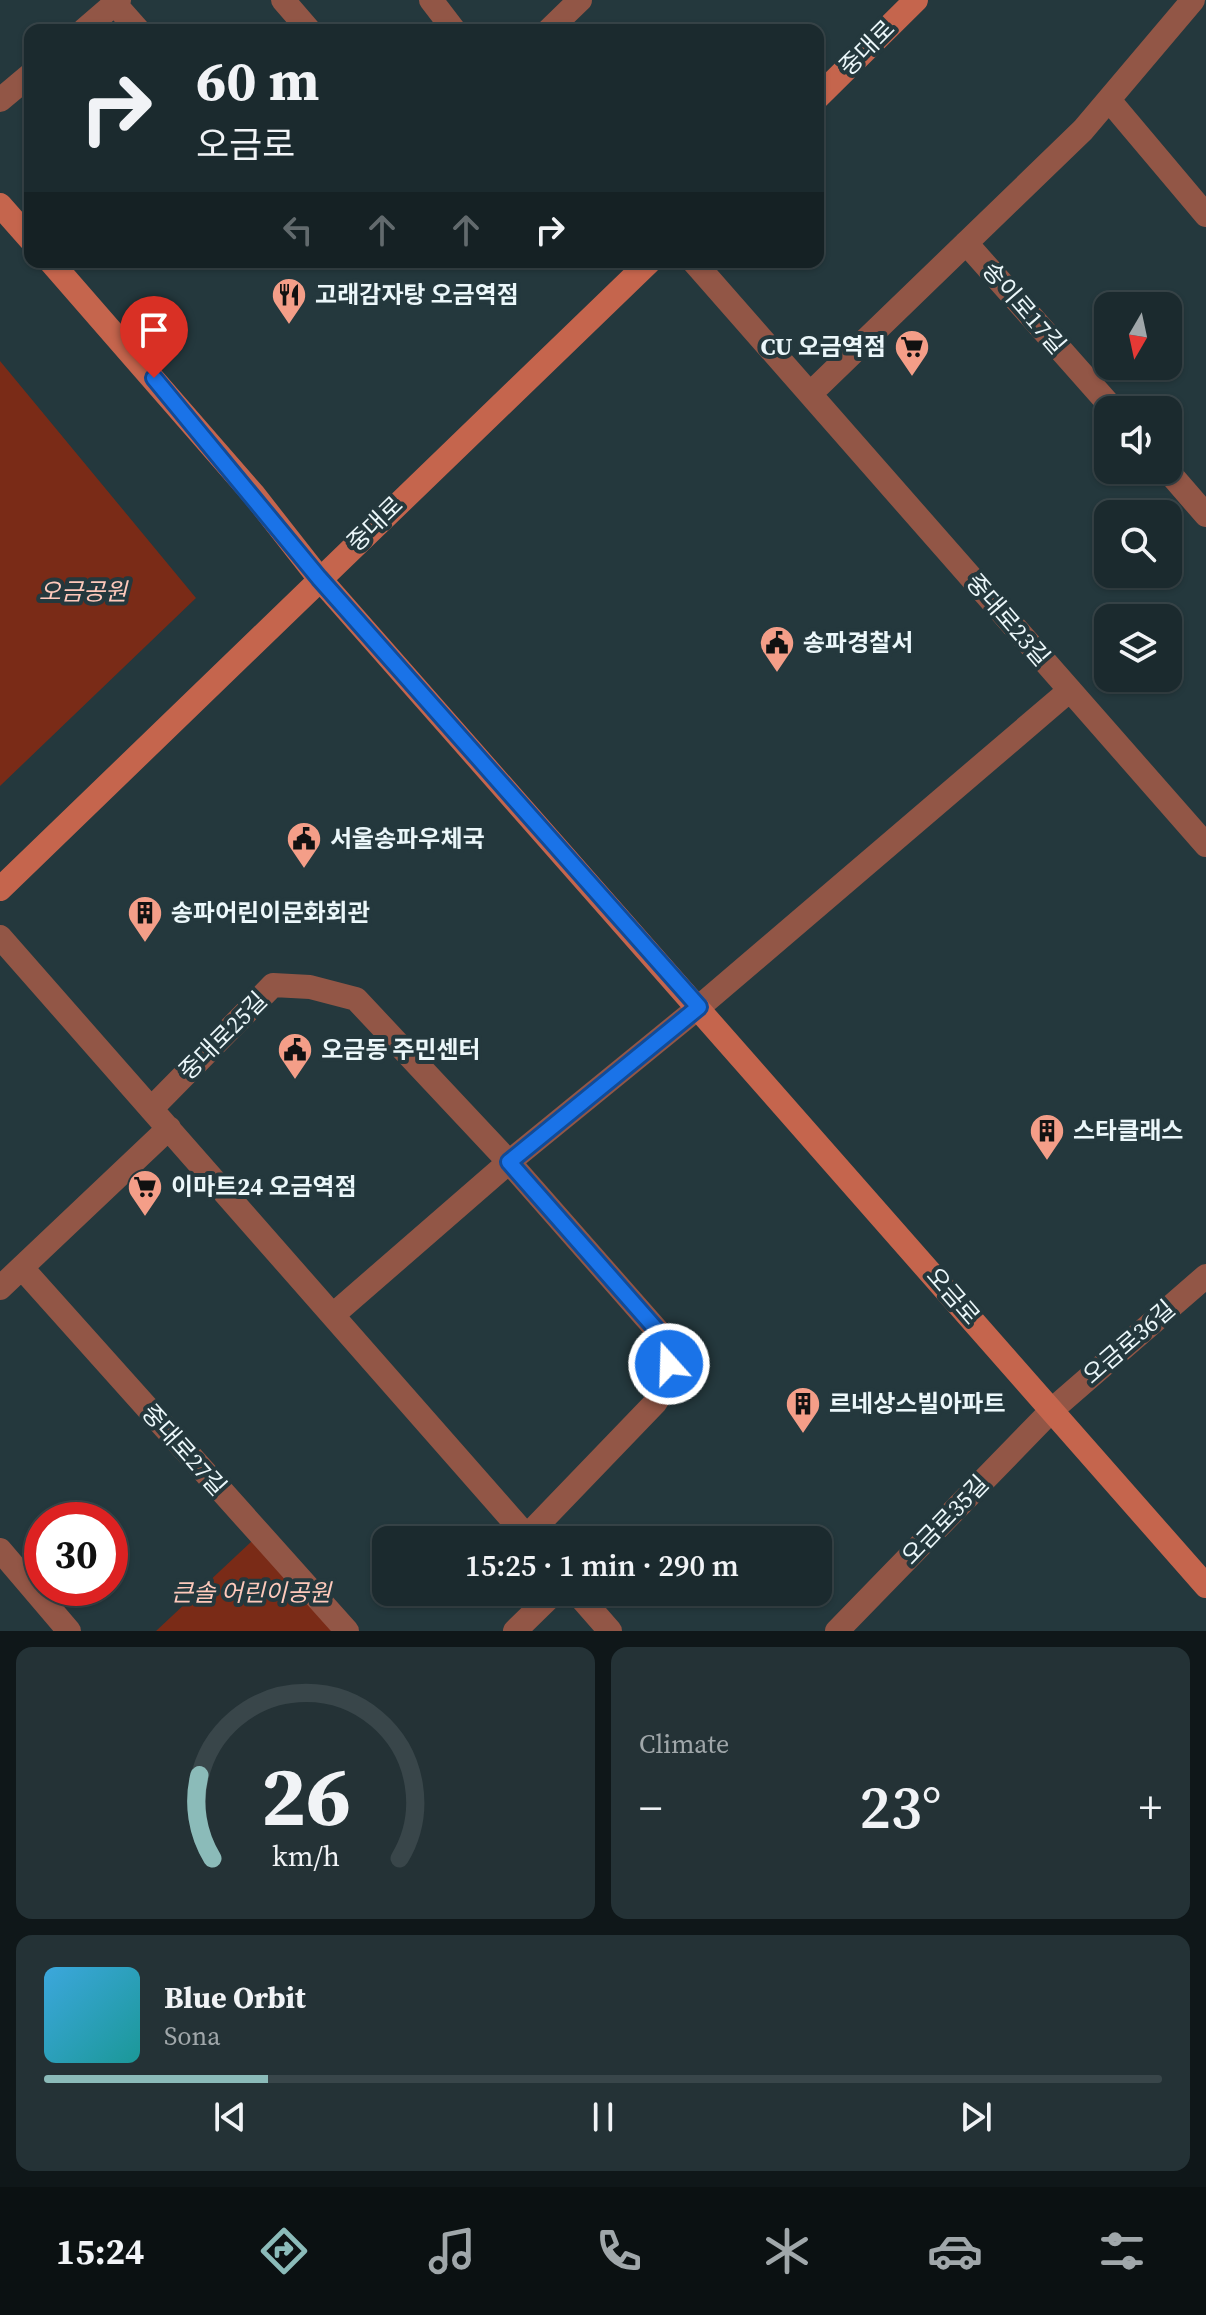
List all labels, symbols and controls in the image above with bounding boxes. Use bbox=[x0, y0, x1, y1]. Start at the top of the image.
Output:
street label: 중대로 bbox=[832, 13, 902, 83]
text: 60 m bbox=[196, 42, 319, 119]
icon: right bbox=[64, 56, 168, 160]
text: 오금로 bbox=[196, 120, 295, 169]
icon: left bbox=[276, 208, 320, 252]
icon: ahead bbox=[360, 208, 404, 252]
icon: ahead bbox=[444, 208, 488, 252]
icon: right bbox=[528, 208, 572, 252]
street label: 송이로17길 bbox=[975, 254, 1074, 361]
restaurant icon: 고래감자탕 오금역점 bbox=[270, 276, 308, 326]
place label: 고래감자탕 오금역점 bbox=[315, 278, 519, 311]
north arrow bbox=[1094, 292, 1182, 380]
map controls bbox=[1094, 292, 1182, 692]
pin bbox=[120, 296, 188, 378]
icon: arrive bbox=[132, 308, 176, 352]
supermarket icon: CU 오금역점 bbox=[893, 328, 931, 378]
place label: CU 오금역점 bbox=[760, 330, 886, 363]
button: sound bbox=[1094, 396, 1182, 484]
street label: 중대로 bbox=[339, 489, 410, 559]
button: search bbox=[1094, 500, 1182, 588]
street label: 중대로23길 bbox=[959, 566, 1058, 673]
park label: 오금공원 bbox=[39, 575, 129, 608]
button: layers bbox=[1094, 604, 1182, 692]
public building icon: 송파경찰서 bbox=[758, 624, 796, 674]
place label: 송파경찰서 bbox=[803, 626, 913, 659]
public building icon: 서울송파우체국 bbox=[285, 820, 323, 870]
place label: 서울송파우체국 bbox=[330, 822, 485, 855]
building icon: 송파어린이문화회관 bbox=[126, 894, 164, 944]
place label: 송파어린이문화회관 bbox=[171, 896, 370, 929]
street label: 중대로25길 bbox=[171, 984, 274, 1087]
public building icon: 오금동 주민센터 bbox=[276, 1031, 314, 1081]
place label: 오금동 주민센터 bbox=[321, 1033, 481, 1066]
building icon: 스타클래스 bbox=[1028, 1112, 1066, 1162]
place label: 스타클래스 bbox=[1073, 1114, 1183, 1147]
supermarket icon: 이마트24 오금역점 bbox=[126, 1168, 164, 1218]
place label: 이마트24 오금역점 bbox=[171, 1170, 357, 1203]
street label: 오금로 bbox=[919, 1260, 988, 1331]
street label: 오금로36길 bbox=[1075, 1292, 1182, 1391]
position arrow bbox=[627, 1322, 711, 1406]
building icon: 르네상스빌아파트 bbox=[784, 1385, 822, 1435]
place label: 르네상스빌아파트 bbox=[829, 1387, 1006, 1420]
street label: 중대로27길 bbox=[135, 1397, 234, 1502]
street label: 오금로35길 bbox=[894, 1468, 996, 1572]
speed limit sign: 30 bbox=[24, 1502, 128, 1606]
text: 15:25 · 1 min · 290 m bbox=[465, 1545, 739, 1586]
park label: 큰솔 어린이공원 bbox=[171, 1576, 333, 1609]
text: Climate bbox=[639, 1726, 729, 1762]
text: 26 bbox=[260, 1739, 351, 1853]
text: 23° bbox=[859, 1766, 942, 1848]
text: − bbox=[639, 1777, 662, 1838]
text: + bbox=[1139, 1777, 1162, 1838]
text: km/h bbox=[271, 1836, 340, 1876]
text: Blue Orbit bbox=[164, 1977, 306, 2018]
text: Sona bbox=[164, 2018, 221, 2054]
icon: previous bbox=[208, 2095, 252, 2139]
icon: pause bbox=[581, 2095, 625, 2139]
icon: next bbox=[954, 2095, 998, 2139]
icon: directions bbox=[256, 2223, 312, 2279]
icon: music bbox=[424, 2223, 480, 2279]
icon: phone bbox=[591, 2223, 647, 2279]
icon: climate bbox=[759, 2223, 815, 2279]
icon: car bbox=[927, 2223, 983, 2279]
icon: filters bbox=[1094, 2223, 1150, 2279]
text: 15:24 bbox=[56, 2227, 145, 2276]

